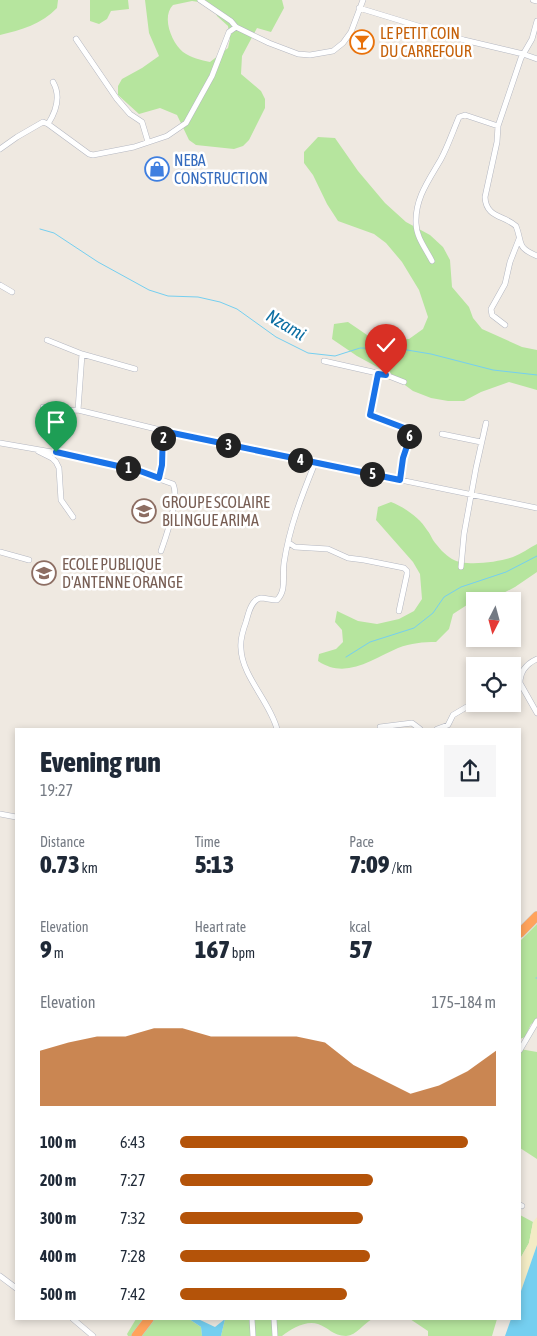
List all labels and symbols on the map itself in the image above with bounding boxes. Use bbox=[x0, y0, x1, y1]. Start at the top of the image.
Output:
place label: LE PETIT COIN DU CARREFOUR bbox=[380, 24, 472, 60]
bar icon: LE PETIT COIN DU CARREFOUR bbox=[349, 29, 375, 55]
place label: NEBA CONSTRUCTION bbox=[174, 151, 268, 187]
shop icon: NEBA CONSTRUCTION bbox=[144, 156, 170, 182]
water label: Nzami bbox=[263, 305, 310, 344]
pin bbox=[365, 324, 407, 375]
pin bbox=[35, 401, 77, 452]
pin: 6 bbox=[396, 424, 422, 448]
pin: 2 bbox=[150, 426, 176, 450]
pin: 3 bbox=[216, 432, 240, 458]
pin: 4 bbox=[288, 448, 312, 472]
pin: 1 bbox=[116, 456, 140, 480]
pin: 5 bbox=[360, 462, 384, 486]
place label: GROUPE SCOLAIRE BILINGUE ARIMA bbox=[162, 493, 270, 529]
school or university icon: GROUPE SCOLAIRE BILINGUE ARIMA bbox=[131, 498, 157, 524]
place label: ECOLE PUBLIQUE D'ANTENNE ORANGE bbox=[62, 555, 183, 591]
school or university icon: ECOLE PUBLIQUE D'ANTENNE ORANGE bbox=[31, 560, 57, 586]
north arrow bbox=[466, 592, 521, 648]

